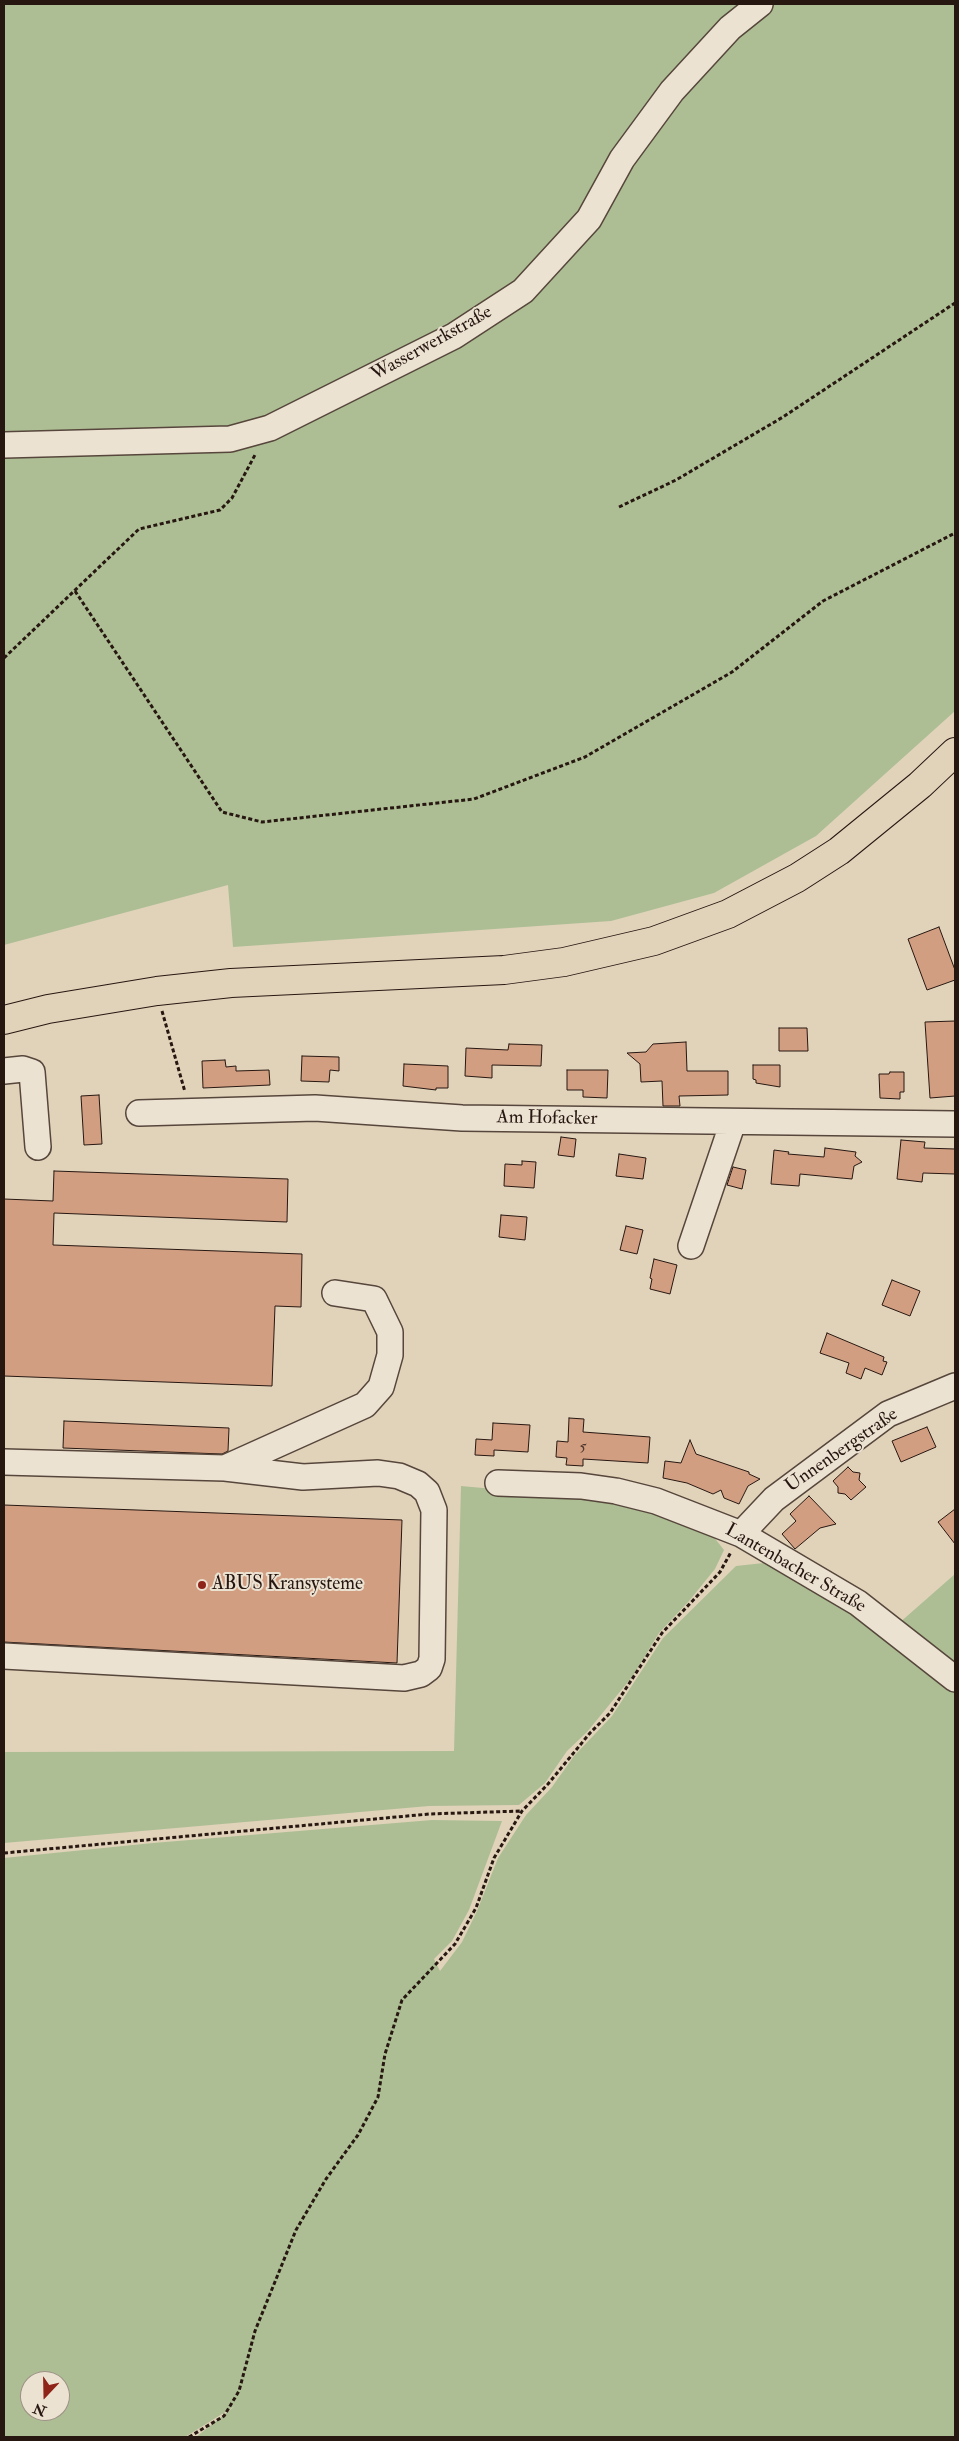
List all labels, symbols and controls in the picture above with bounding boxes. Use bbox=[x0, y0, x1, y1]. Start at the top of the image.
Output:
street label: Wasserwerkstraße bbox=[368, 301, 496, 387]
street label: Am Hofacker bbox=[496, 1107, 598, 1131]
street label: Unnenbergstraße bbox=[781, 1404, 903, 1498]
house number: 5 bbox=[579, 1438, 587, 1458]
street label: Lantenbacher Straße bbox=[721, 1519, 869, 1619]
place label: ABUS Kransysteme bbox=[212, 1574, 363, 1596]
marker: ABUS Kransysteme bbox=[196, 1579, 208, 1591]
north arrow bbox=[20, 2371, 70, 2421]
text: N bbox=[31, 2399, 49, 2420]

